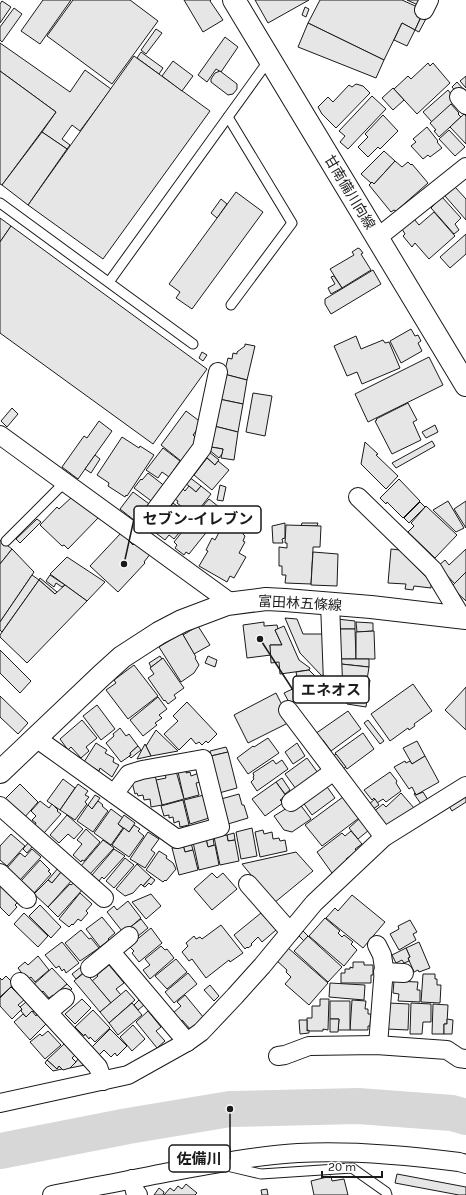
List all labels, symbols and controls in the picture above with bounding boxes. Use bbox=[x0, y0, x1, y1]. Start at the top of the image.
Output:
street label: 甘南備川向線 bbox=[321, 152, 378, 233]
callout: セブン-イレブン bbox=[134, 506, 261, 533]
text: セブン-イレブン bbox=[143, 510, 253, 528]
street label: 富田林五條線 bbox=[258, 593, 342, 614]
callout: エネオス bbox=[293, 676, 369, 703]
text: エネオス bbox=[301, 681, 361, 699]
callout: 佐備川 bbox=[169, 1145, 230, 1172]
text: 佐備川 bbox=[176, 1150, 222, 1168]
scale bar bbox=[322, 1153, 382, 1179]
text: 20 m bbox=[328, 1160, 356, 1174]

